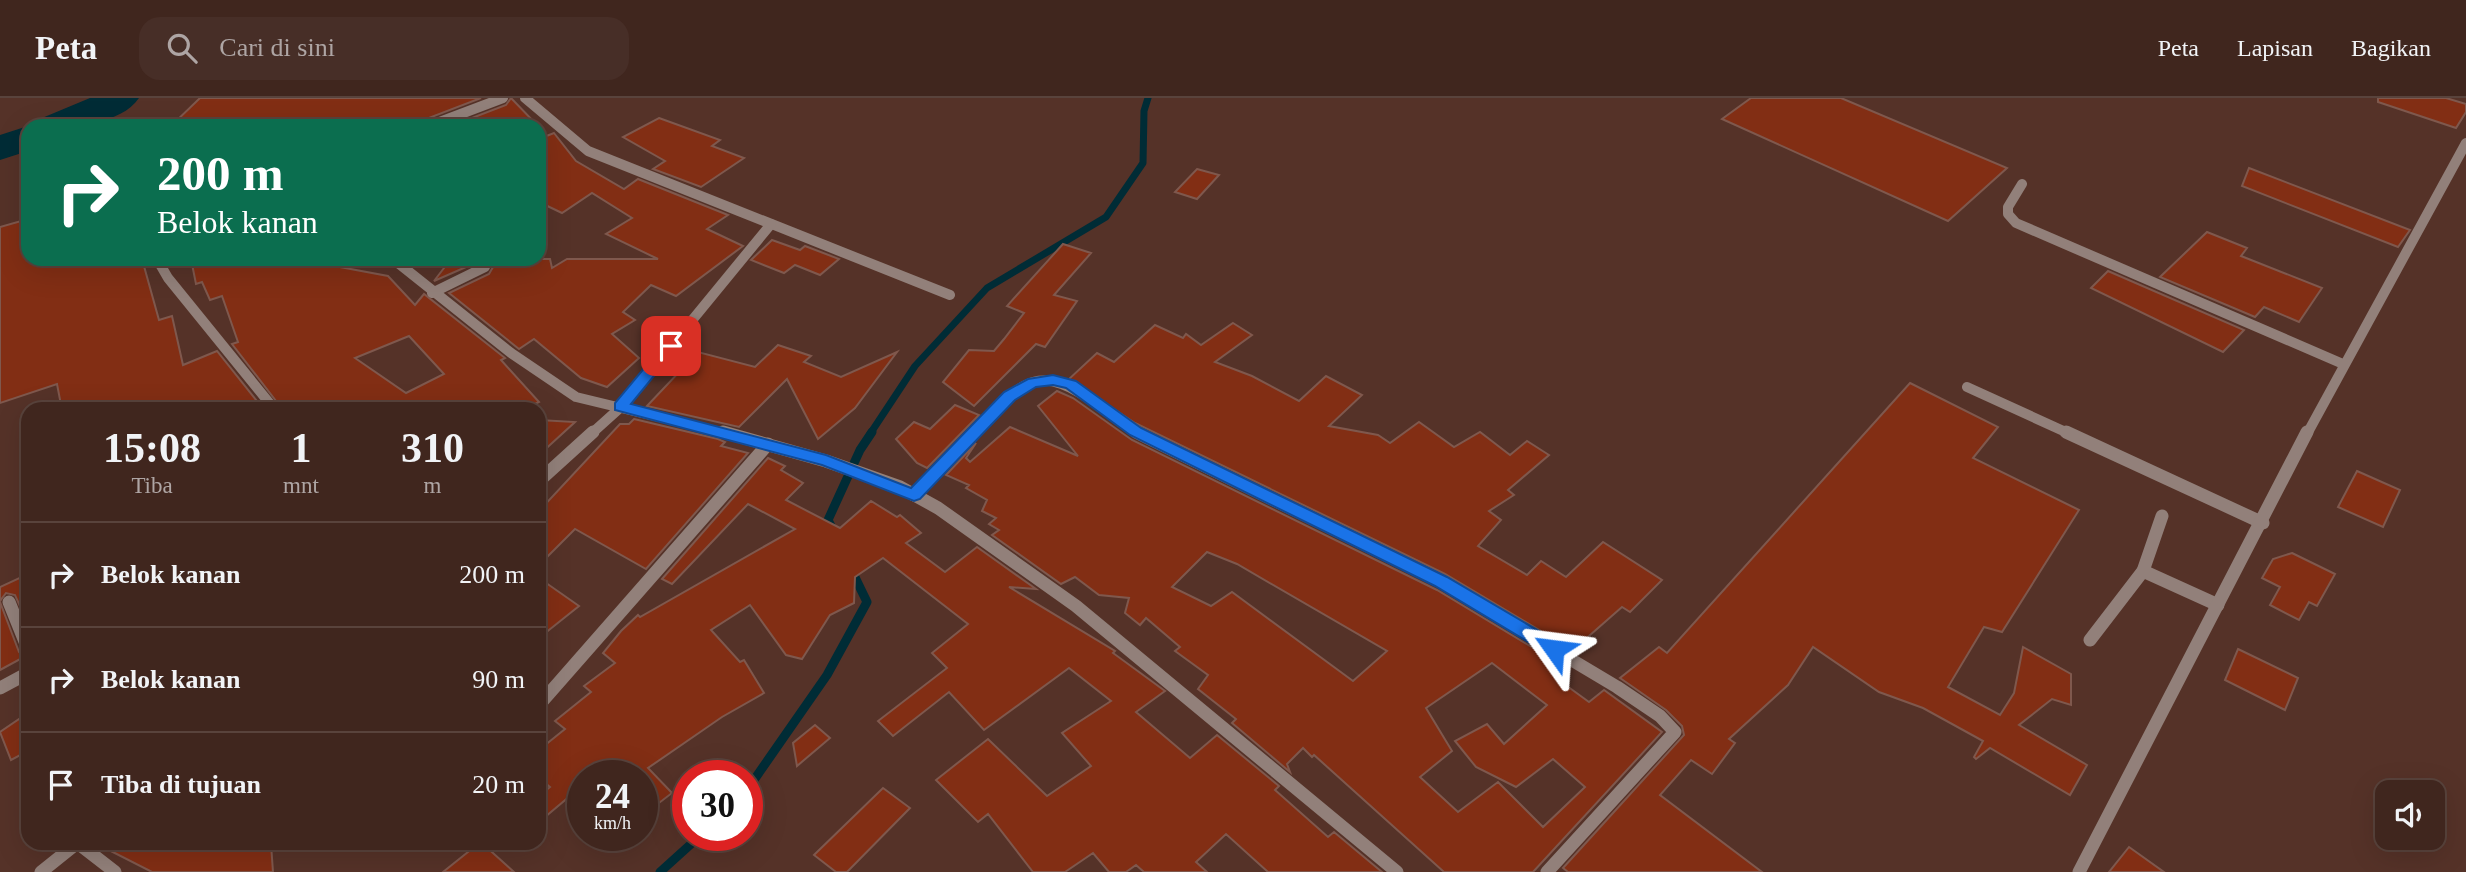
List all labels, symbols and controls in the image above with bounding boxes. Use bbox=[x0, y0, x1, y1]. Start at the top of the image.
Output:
search box bbox=[139, 17, 629, 80]
icon: search bbox=[163, 29, 201, 67]
text: Peta bbox=[35, 30, 97, 66]
text: Cari di sini bbox=[219, 33, 335, 62]
text: Peta bbox=[2158, 35, 2199, 61]
text: Lapisan bbox=[2237, 35, 2313, 61]
text: Bagikan bbox=[2351, 35, 2431, 61]
text: 200 m bbox=[157, 146, 284, 201]
icon: right bbox=[42, 147, 133, 238]
text: Belok kanan bbox=[157, 204, 318, 240]
pin bbox=[641, 316, 701, 376]
icon: arrive bbox=[652, 327, 690, 365]
text: 15:08 bbox=[103, 425, 201, 471]
text: 1 bbox=[290, 425, 311, 471]
text: 310 bbox=[401, 425, 464, 471]
text: Tiba bbox=[131, 473, 173, 498]
text: mnt bbox=[283, 473, 319, 498]
text: m bbox=[423, 473, 441, 498]
icon: right bbox=[42, 556, 80, 594]
text: Belok kanan bbox=[101, 560, 240, 589]
text: 200 m bbox=[459, 560, 525, 589]
position arrow bbox=[1517, 612, 1591, 686]
icon: right bbox=[42, 661, 80, 699]
text: Belok kanan bbox=[101, 665, 240, 694]
text: 90 m bbox=[472, 665, 525, 694]
speed limit sign: 30 bbox=[672, 760, 763, 851]
icon: arrive bbox=[42, 766, 80, 804]
text: Tiba di tujuan bbox=[101, 770, 261, 799]
text: 20 m bbox=[472, 770, 525, 799]
text: 24 bbox=[595, 777, 630, 816]
map controls bbox=[2375, 780, 2445, 850]
button: sound bbox=[2375, 780, 2445, 850]
text: km/h bbox=[594, 813, 631, 833]

